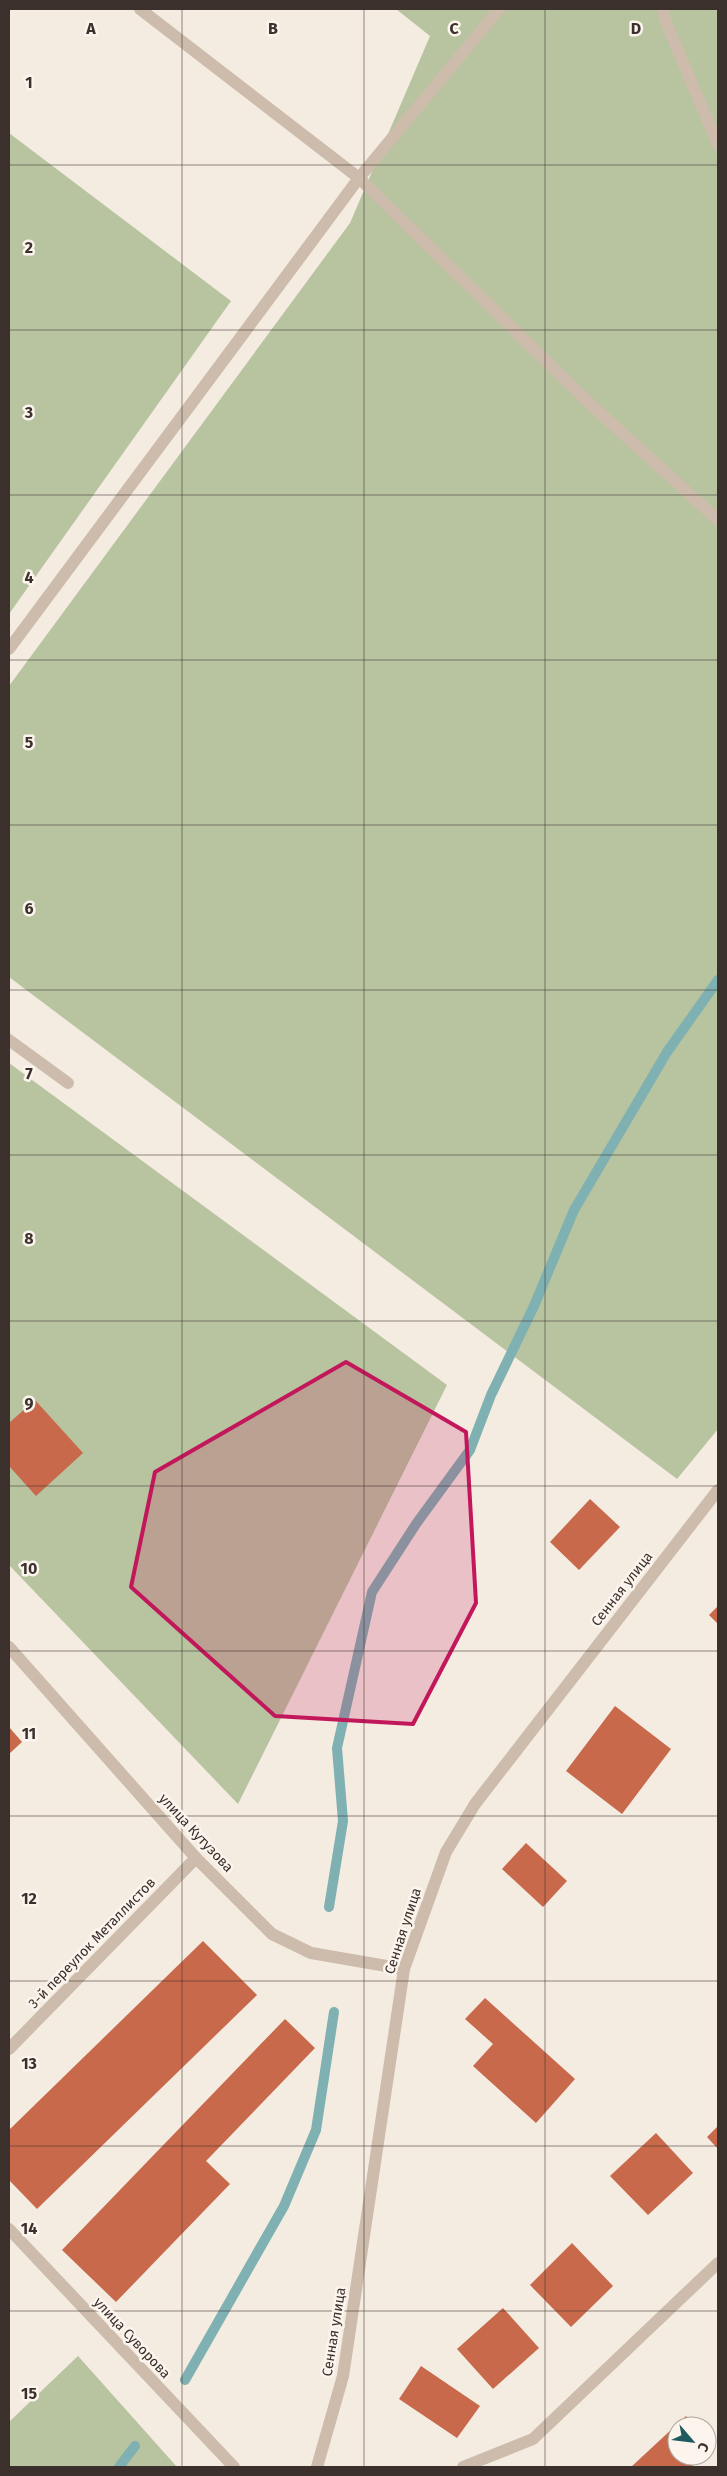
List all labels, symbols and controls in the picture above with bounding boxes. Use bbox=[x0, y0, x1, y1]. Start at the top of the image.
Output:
text: A bbox=[85, 19, 96, 38]
text: B bbox=[268, 19, 278, 38]
text: C bbox=[449, 19, 459, 38]
text: D bbox=[631, 19, 641, 38]
text: 1 bbox=[25, 73, 33, 92]
text: 2 bbox=[25, 238, 33, 257]
text: 3 bbox=[24, 403, 33, 422]
text: 4 bbox=[24, 568, 34, 587]
text: 5 bbox=[25, 733, 34, 752]
text: 6 bbox=[24, 899, 34, 918]
text: 7 bbox=[25, 1064, 33, 1083]
text: 8 bbox=[24, 1229, 34, 1248]
text: 9 bbox=[25, 1394, 34, 1413]
street label: Сенная улица bbox=[588, 1548, 656, 1630]
text: 10 bbox=[21, 1559, 37, 1578]
text: 11 bbox=[22, 1724, 36, 1743]
street label: улица Кутузова bbox=[155, 1790, 237, 1876]
street label: 3-й переулок Металлистов bbox=[25, 1874, 159, 2012]
street label: Сенная улица bbox=[381, 1886, 425, 1976]
text: 12 bbox=[21, 1889, 37, 1908]
text: 13 bbox=[21, 2054, 37, 2073]
text: 14 bbox=[21, 2219, 37, 2238]
street label: Сенная улица bbox=[319, 2286, 349, 2378]
street label: улица Суворова bbox=[90, 2294, 174, 2382]
text: 15 bbox=[21, 2384, 37, 2403]
north arrow bbox=[667, 2416, 717, 2466]
text: С bbox=[694, 2439, 712, 2454]

